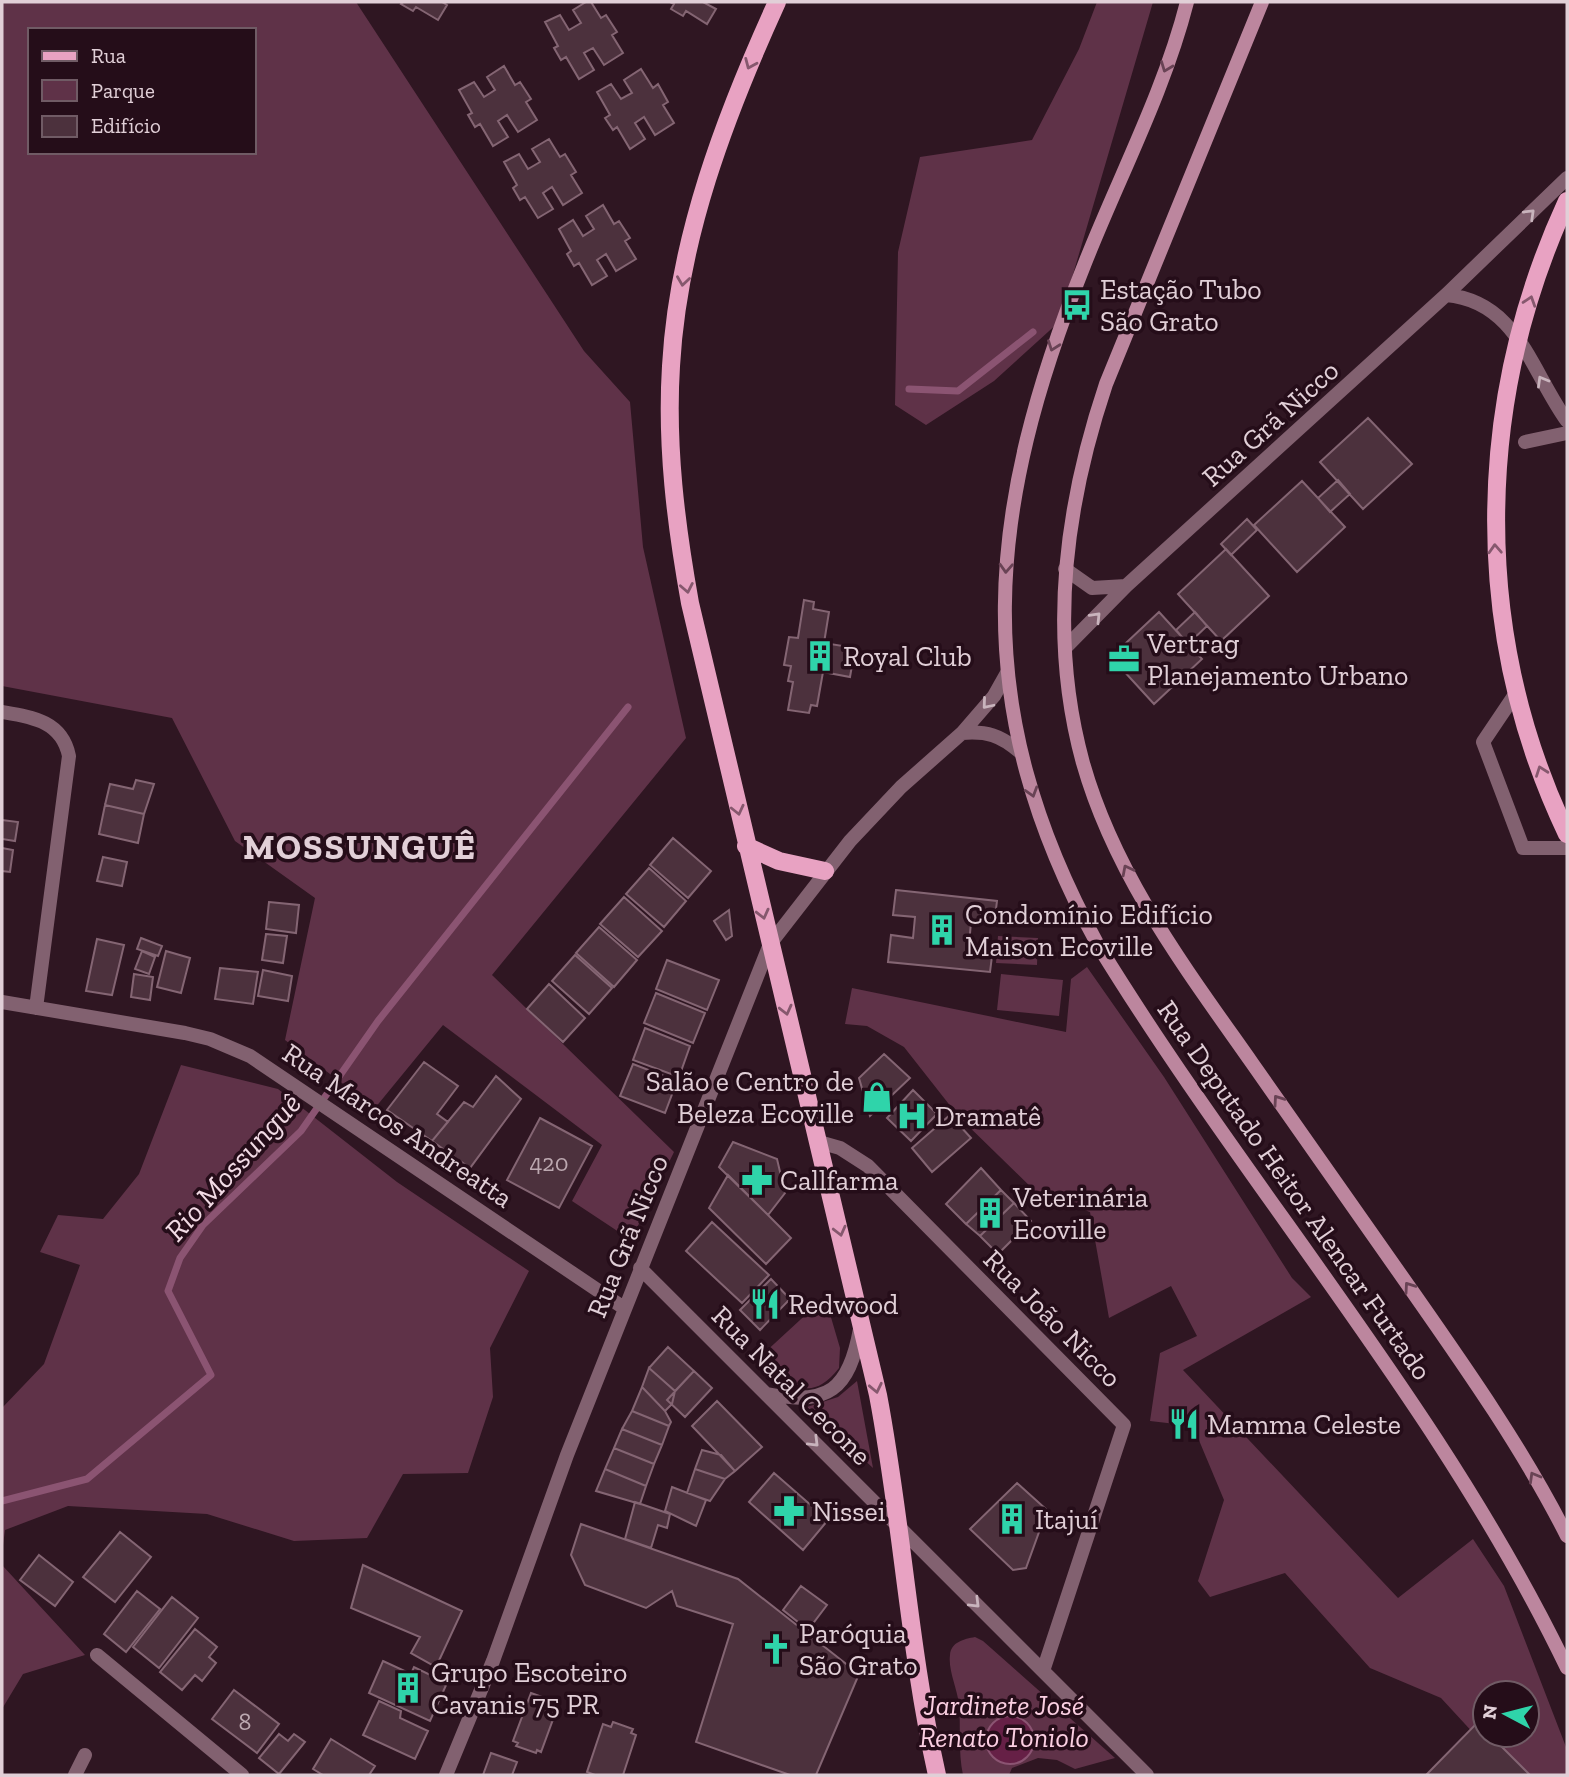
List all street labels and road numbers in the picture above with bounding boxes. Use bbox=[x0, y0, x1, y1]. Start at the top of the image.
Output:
street label: Rua Grã Nicco bbox=[1195, 354, 1345, 493]
street label: Rua Deputado Heitor Alencar Furtado bbox=[1150, 994, 1439, 1386]
street label: Rua Marcos Andreatta bbox=[277, 1036, 519, 1215]
street label: Rua Grã Nicco bbox=[580, 1150, 675, 1322]
street label: Rua João Nicco bbox=[977, 1243, 1128, 1394]
street label: Rua Natal Cecone bbox=[705, 1299, 878, 1472]

